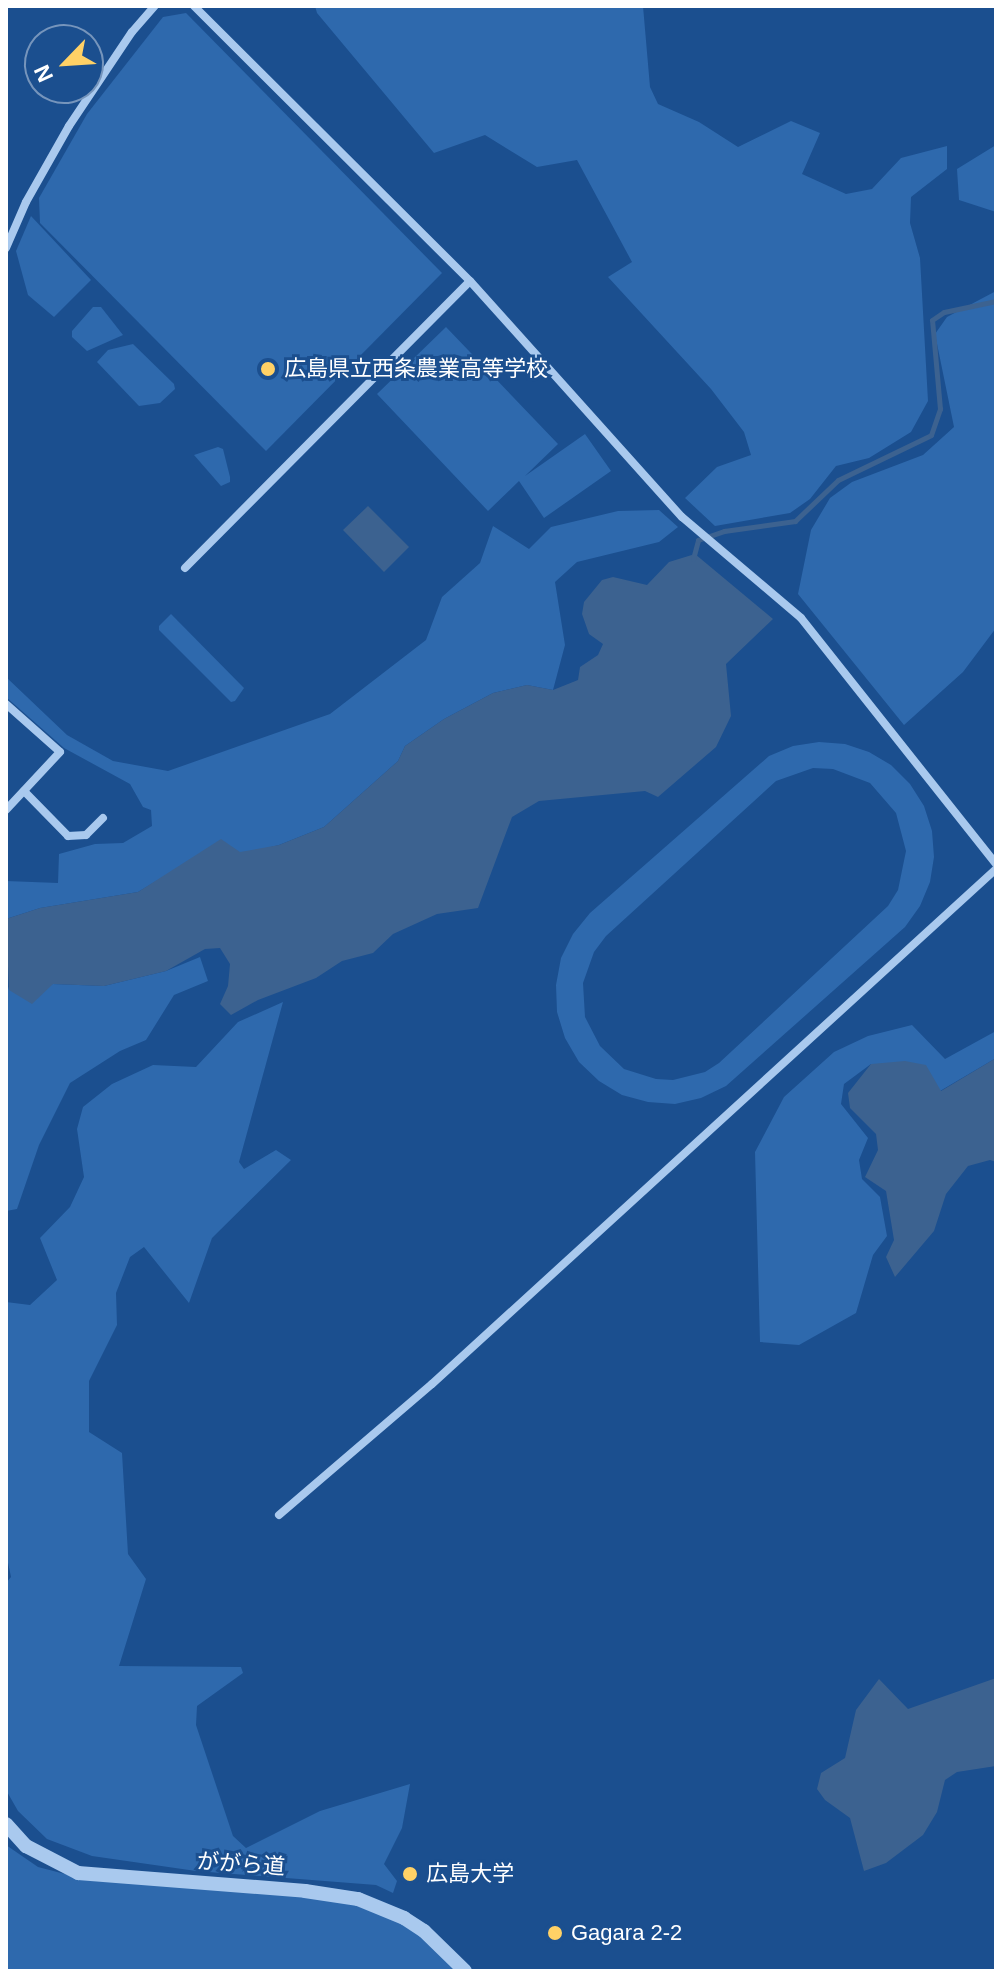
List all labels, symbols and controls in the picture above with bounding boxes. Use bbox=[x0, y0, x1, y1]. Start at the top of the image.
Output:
north arrow bbox=[24, 24, 104, 104]
text: N bbox=[29, 61, 58, 86]
place label: 広島県立西条農業高等学校 bbox=[284, 356, 548, 382]
marker: 広島県立西条農業高等学校 bbox=[259, 360, 277, 378]
street label: ががら道 bbox=[196, 1848, 286, 1880]
place label: 広島大学 bbox=[426, 1861, 514, 1887]
marker: 広島大学 bbox=[401, 1865, 419, 1883]
place label: Gagara 2-2 bbox=[571, 1920, 682, 1946]
marker: Gagara 2-2 bbox=[546, 1924, 564, 1942]

